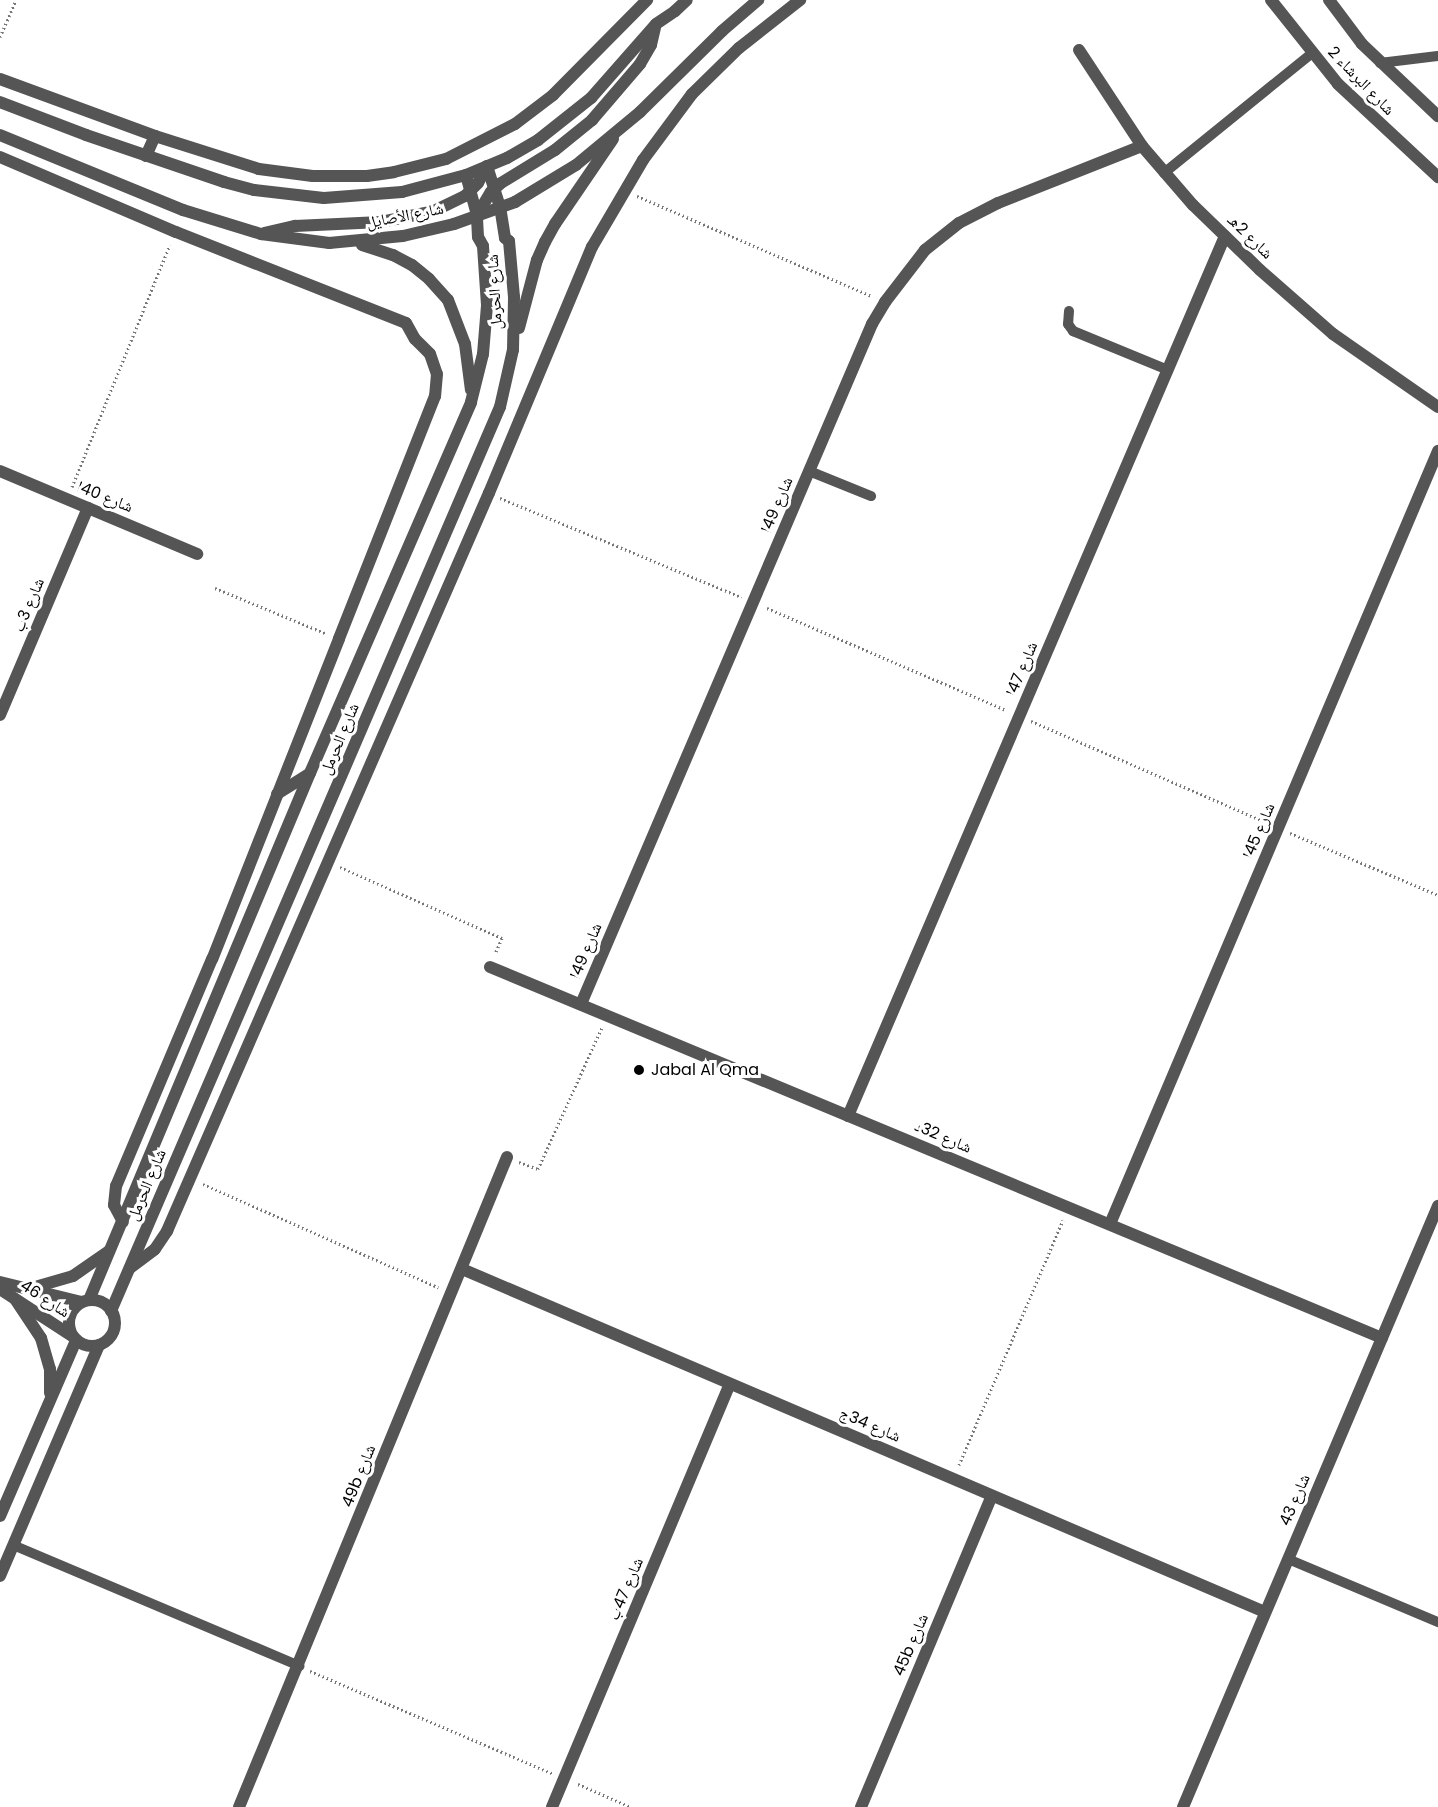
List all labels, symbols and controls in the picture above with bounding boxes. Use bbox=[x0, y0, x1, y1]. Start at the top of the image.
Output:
street label: شارع البرشاء 2 bbox=[1324, 43, 1398, 119]
street label: شارع الأصايل bbox=[365, 199, 445, 233]
street label: شارع 2هـ bbox=[1223, 211, 1277, 263]
street label: شارع الحرمل bbox=[483, 254, 507, 330]
street label: شارع 49ا bbox=[757, 474, 797, 536]
street label: شارع 40ا bbox=[74, 477, 136, 517]
street label: شارع 3ب bbox=[9, 575, 49, 635]
street label: شارع 47ا bbox=[1002, 639, 1042, 699]
street label: شارع الحرمل bbox=[316, 700, 364, 778]
street label: شارع 45ا bbox=[1239, 800, 1279, 862]
street label: شارع 49ا bbox=[566, 920, 606, 982]
place label: Jabal Al Qma bbox=[651, 1060, 759, 1080]
marker: Jabal Al Qma bbox=[632, 1063, 646, 1077]
street label: شارع 32د bbox=[912, 1116, 974, 1158]
street label: شارع الحرمل bbox=[123, 1146, 171, 1224]
street label: شارع 46 bbox=[17, 1276, 73, 1322]
street label: شارع 34ج bbox=[837, 1404, 903, 1446]
street label: 49b شارع bbox=[338, 1442, 380, 1510]
street label: شارع 43 bbox=[1276, 1471, 1314, 1529]
street label: شارع 47ب bbox=[604, 1555, 648, 1623]
street label: 45b شارع bbox=[889, 1611, 933, 1679]

